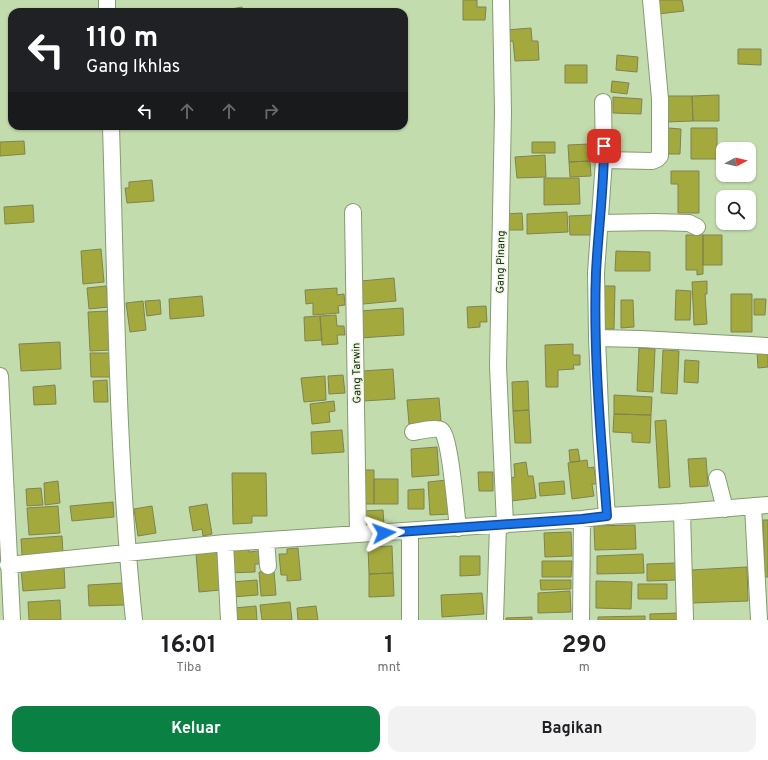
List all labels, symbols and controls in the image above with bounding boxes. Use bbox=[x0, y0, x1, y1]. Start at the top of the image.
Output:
text: 110 m bbox=[86, 21, 158, 57]
icon: left bbox=[20, 24, 72, 76]
text: Gang Ikhlas bbox=[86, 56, 180, 79]
icon: left bbox=[134, 100, 156, 122]
icon: ahead bbox=[176, 100, 198, 122]
icon: ahead bbox=[218, 100, 240, 122]
icon: right bbox=[260, 100, 282, 122]
pin bbox=[587, 129, 621, 163]
icon: arrive bbox=[593, 135, 615, 157]
north arrow bbox=[716, 142, 756, 182]
map controls bbox=[716, 142, 756, 230]
button: search bbox=[716, 190, 756, 230]
street label: Gang Pinang bbox=[493, 230, 509, 294]
street label: Gang Tarwin bbox=[349, 342, 365, 404]
position arrow bbox=[363, 512, 405, 554]
text: 16:01 bbox=[161, 631, 217, 661]
text: 1 bbox=[384, 631, 394, 661]
text: 290 bbox=[562, 631, 607, 661]
text: Tiba bbox=[176, 660, 201, 676]
text: mnt bbox=[378, 660, 401, 676]
text: m bbox=[579, 660, 590, 676]
button: Keluar bbox=[12, 706, 380, 752]
button: Bagikan bbox=[388, 706, 756, 752]

